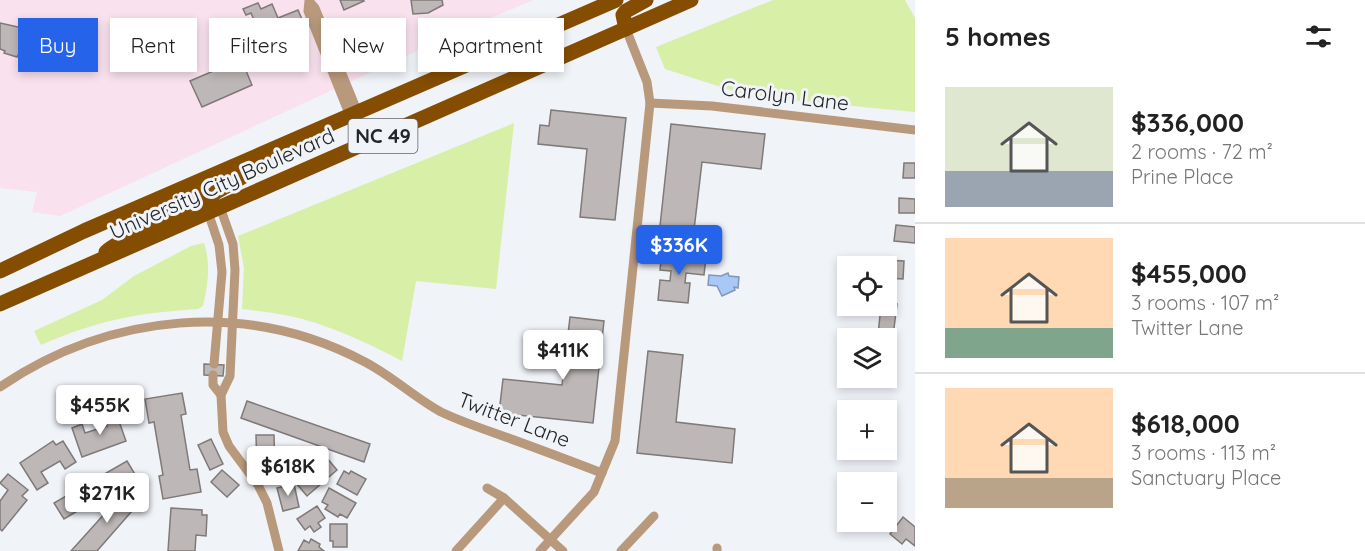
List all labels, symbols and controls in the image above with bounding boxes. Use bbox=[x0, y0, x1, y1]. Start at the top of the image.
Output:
chip: Buy bbox=[18, 18, 98, 72]
chip: Rent bbox=[110, 18, 197, 72]
chip: Filters bbox=[209, 18, 309, 72]
chip: New bbox=[321, 18, 406, 72]
chip: Apartment bbox=[418, 18, 564, 72]
text: 5 homes bbox=[945, 20, 1051, 53]
icon: filters bbox=[1302, 20, 1335, 53]
street label: Carolyn Lane bbox=[720, 74, 851, 116]
text: $336,000 bbox=[1131, 106, 1244, 139]
icon: home bbox=[993, 111, 1065, 183]
road number: NC 49 bbox=[348, 119, 418, 153]
street label: University City Boulevard bbox=[105, 122, 338, 244]
text: 2 rooms · 72 m² bbox=[1131, 139, 1273, 164]
text: Prine Place bbox=[1131, 164, 1234, 189]
pin: $336K bbox=[637, 225, 721, 276]
text: $336K bbox=[650, 232, 708, 257]
map controls bbox=[837, 256, 897, 532]
button: locate bbox=[837, 256, 897, 316]
text: $455,000 bbox=[1131, 257, 1247, 290]
icon: home bbox=[993, 262, 1065, 334]
text: 3 rooms · 107 m² bbox=[1131, 290, 1279, 315]
text: Twitter Lane bbox=[1131, 315, 1244, 340]
button: layers bbox=[837, 328, 897, 388]
pin: $411K bbox=[521, 330, 605, 381]
text: $411K bbox=[537, 337, 589, 362]
pin: $455K bbox=[58, 385, 142, 436]
street label: Twitter Lane bbox=[455, 386, 574, 452]
text: $455K bbox=[70, 392, 130, 417]
button: + bbox=[837, 400, 897, 460]
text: $618,000 bbox=[1131, 407, 1240, 440]
icon: home bbox=[993, 412, 1065, 484]
text: 3 rooms · 113 m² bbox=[1131, 440, 1276, 465]
pin: $618K bbox=[246, 446, 330, 497]
text: $618K bbox=[261, 453, 315, 478]
text: Sanctuary Place bbox=[1131, 465, 1281, 490]
button: − bbox=[837, 472, 897, 532]
pin: $271K bbox=[65, 473, 149, 524]
text: $271K bbox=[79, 480, 135, 505]

